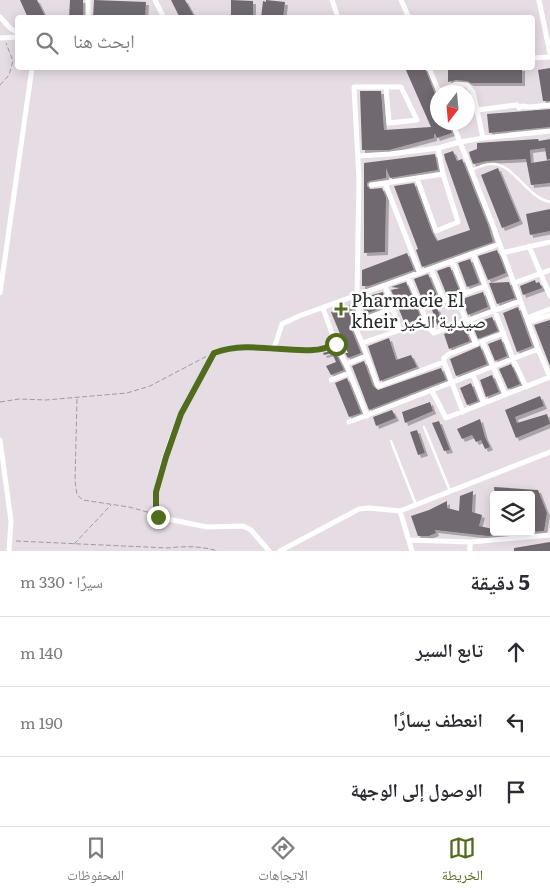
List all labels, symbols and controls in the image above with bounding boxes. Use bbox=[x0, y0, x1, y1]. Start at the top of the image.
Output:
search box bbox=[15, 15, 535, 70]
text: ابحث هنا bbox=[73, 26, 135, 54]
icon: search bbox=[33, 29, 61, 57]
north arrow bbox=[430, 85, 475, 130]
place label: Pharmacie El kheir صيدلية الخير bbox=[351, 286, 486, 334]
marker: Pharmacie El kheir صيدلية الخير bbox=[335, 303, 347, 315]
route start bbox=[325, 333, 348, 356]
map controls bbox=[490, 491, 535, 536]
button: layers bbox=[490, 491, 535, 536]
route end bbox=[147, 506, 170, 529]
text: 5 دقيقة bbox=[470, 565, 530, 596]
text: سيرًا · 330 m bbox=[20, 569, 103, 593]
text: تابع السير bbox=[416, 635, 483, 663]
icon: ahead bbox=[502, 638, 530, 666]
text: 140 m bbox=[20, 640, 63, 664]
text: انعطف يسارًا bbox=[393, 705, 483, 733]
icon: left bbox=[502, 708, 530, 736]
text: 190 m bbox=[20, 710, 63, 734]
text: الوصول إلى الوجهة bbox=[350, 775, 483, 803]
icon: arrive bbox=[502, 778, 530, 806]
tab: المحفوظات bbox=[67, 834, 124, 889]
tab: الاتجاهات bbox=[258, 834, 308, 889]
tab: الخريطة bbox=[442, 834, 483, 889]

